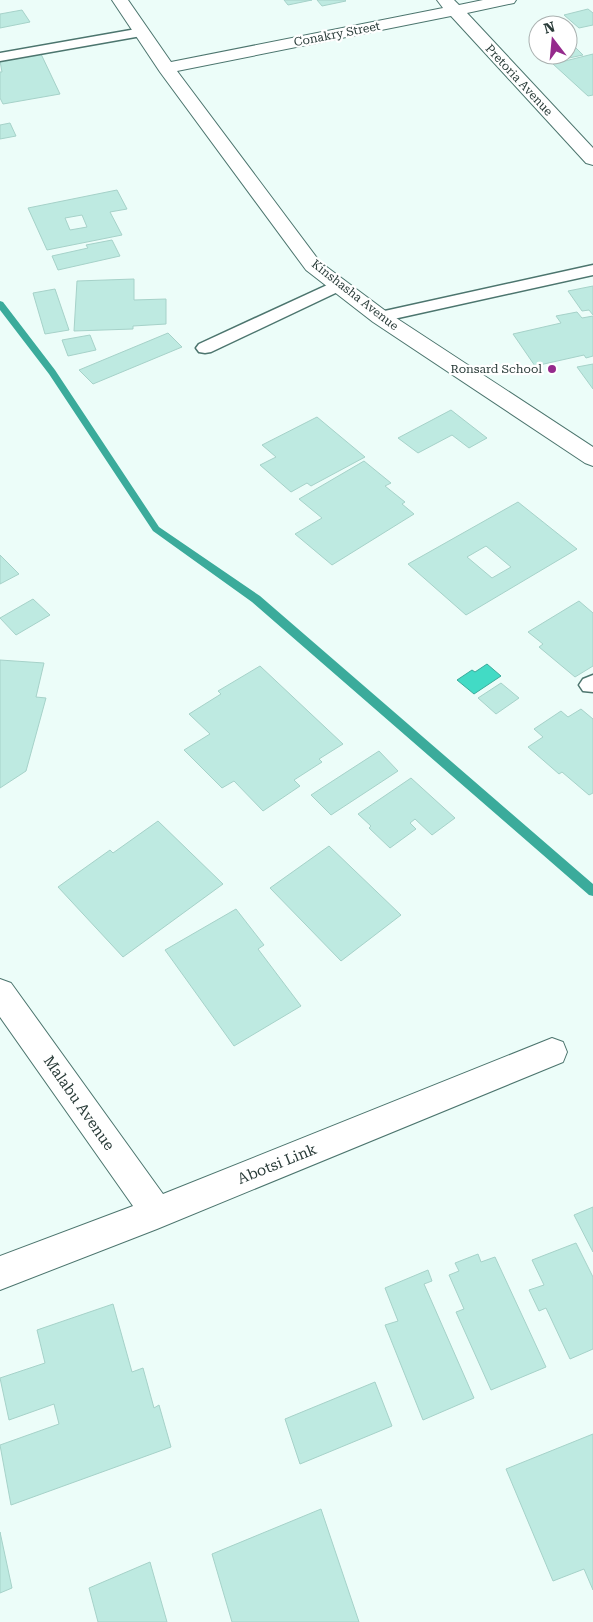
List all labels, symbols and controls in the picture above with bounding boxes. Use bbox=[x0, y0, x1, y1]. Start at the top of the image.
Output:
north arrow bbox=[528, 15, 578, 65]
text: N bbox=[542, 18, 557, 37]
street label: Conakry Street bbox=[293, 19, 382, 49]
street label: Pretoria Avenue bbox=[482, 42, 556, 119]
street label: Kinshasha Avenue bbox=[309, 257, 402, 333]
place label: Ronsard School bbox=[450, 362, 542, 376]
marker: Ronsard School bbox=[546, 363, 558, 375]
street label: Malabu Avenue bbox=[40, 1052, 118, 1154]
street label: Abotsi Link bbox=[235, 1140, 320, 1188]

